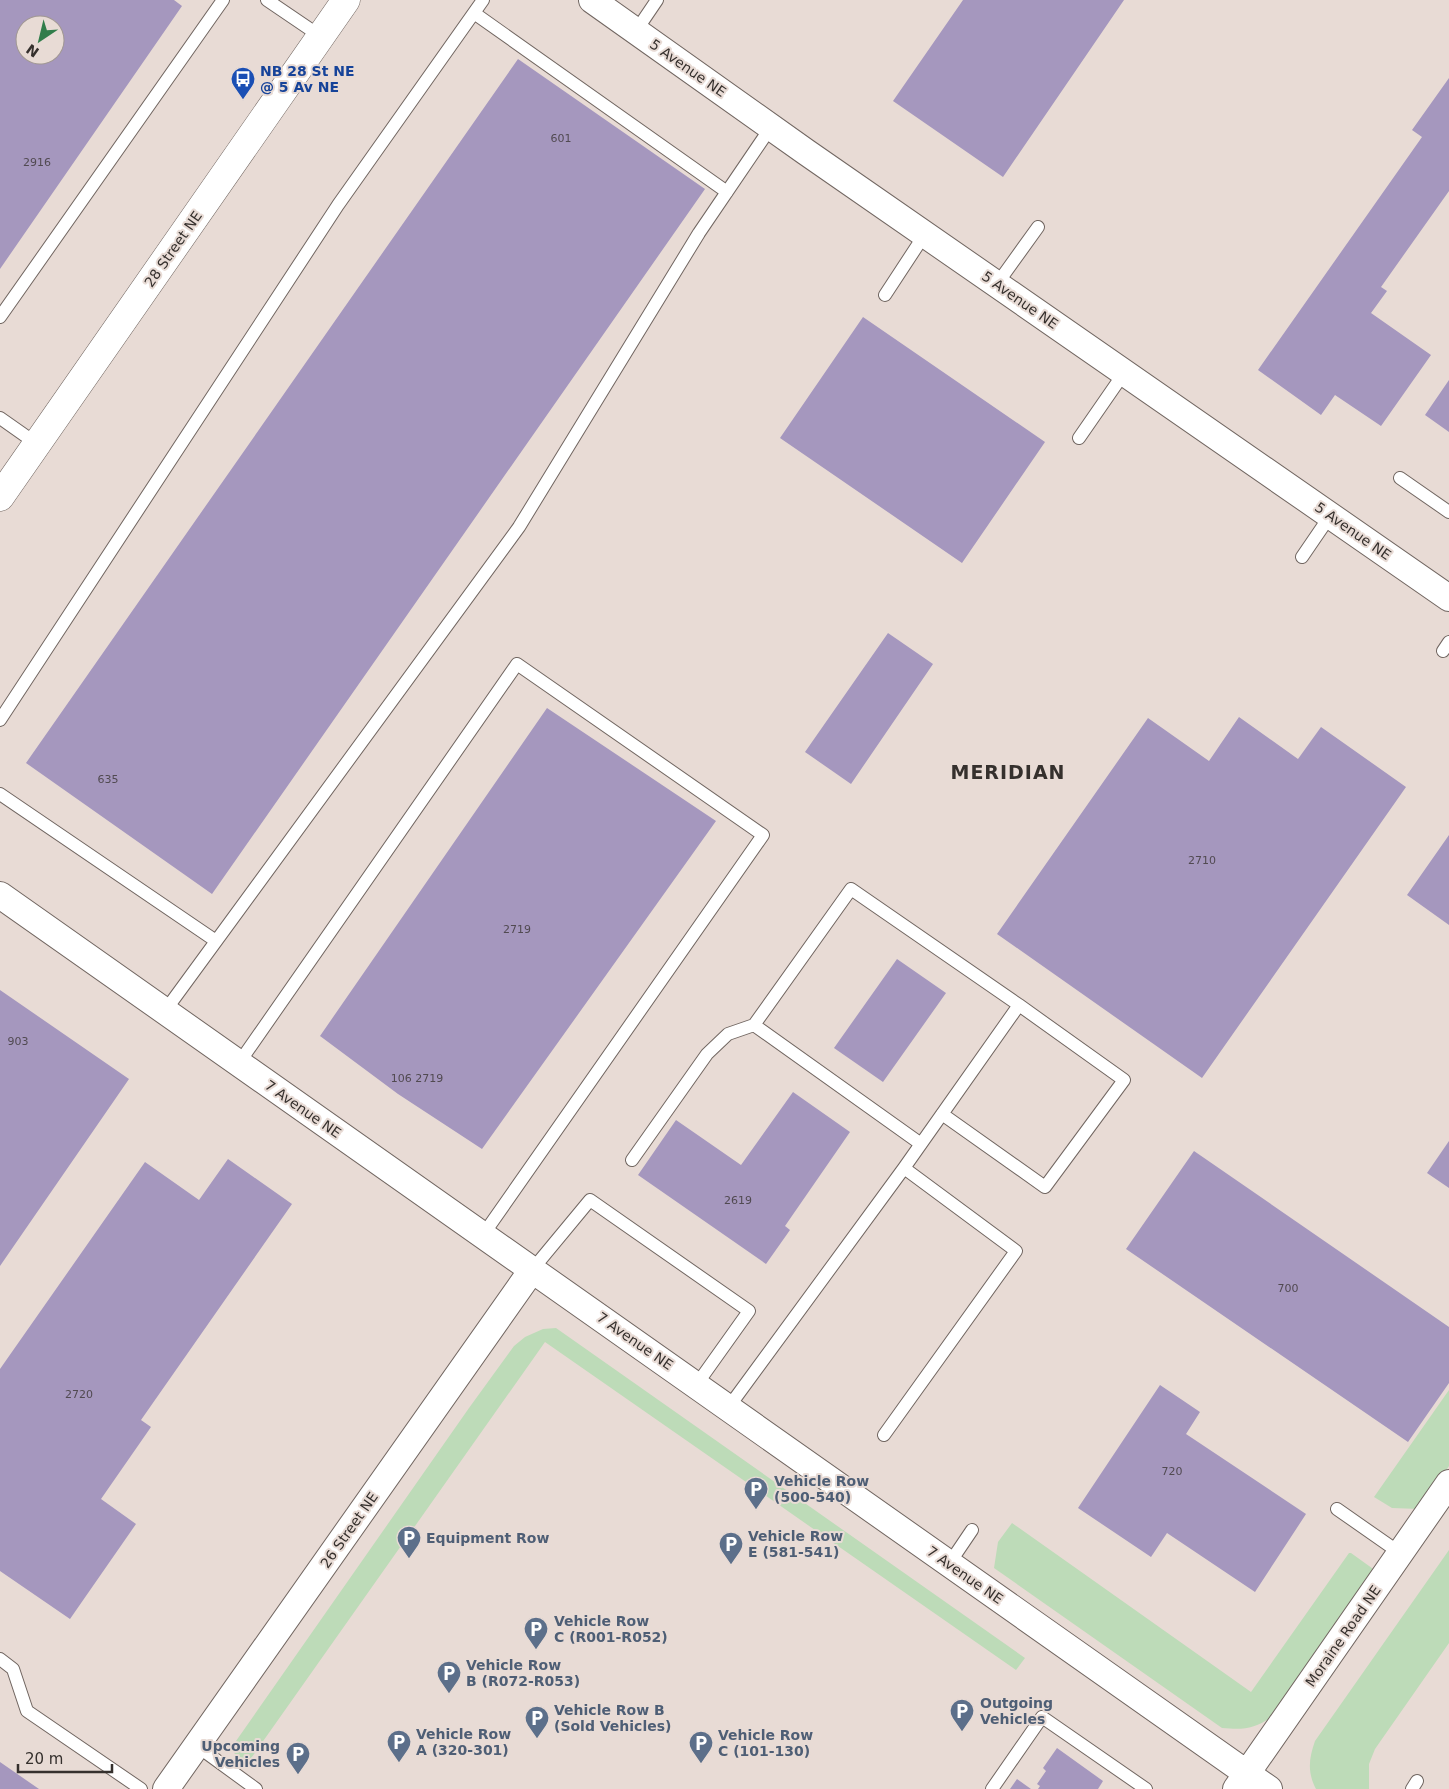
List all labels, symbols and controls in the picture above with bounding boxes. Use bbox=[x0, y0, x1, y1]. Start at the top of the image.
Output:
north arrow bbox=[15, 15, 65, 65]
street label: 5 Avenue NE bbox=[647, 36, 729, 100]
text: N bbox=[23, 41, 42, 61]
place label: NB 28 St NE @ 5 Av NE bbox=[260, 63, 355, 95]
bus stop icon: NB 28 St NE @ 5 Av NE bbox=[230, 66, 256, 100]
house number: 601 bbox=[551, 132, 572, 145]
house number: 2916 bbox=[23, 156, 51, 169]
street label: 28 Street NE bbox=[141, 208, 205, 290]
street label: 5 Avenue NE bbox=[979, 268, 1061, 332]
street label: 5 Avenue NE bbox=[1312, 499, 1394, 563]
district label: MERIDIAN bbox=[950, 761, 1066, 783]
house number: 635 bbox=[98, 773, 119, 786]
house number: 2710 bbox=[1188, 854, 1216, 867]
house number: 2719 bbox=[503, 923, 531, 936]
house number: 903 bbox=[8, 1035, 29, 1048]
house number: 106 2719 bbox=[391, 1072, 443, 1085]
street label: 7 Avenue NE bbox=[262, 1077, 344, 1141]
house number: 2619 bbox=[724, 1194, 752, 1207]
house number: 700 bbox=[1278, 1282, 1299, 1295]
street label: 7 Avenue NE bbox=[594, 1309, 676, 1373]
house number: 2720 bbox=[65, 1388, 93, 1401]
house number: 720 bbox=[1162, 1465, 1183, 1478]
place label: Vehicle Row (500-540) bbox=[774, 1473, 869, 1505]
parking icon: Vehicle Row (500-540) bbox=[743, 1476, 769, 1510]
street label: 26 Street NE bbox=[317, 1489, 381, 1571]
parking icon: Equipment Row bbox=[396, 1525, 422, 1559]
place label: Vehicle Row E (581-541) bbox=[748, 1528, 843, 1560]
place label: Equipment Row bbox=[426, 1530, 549, 1546]
parking icon: Vehicle Row E (581-541) bbox=[718, 1531, 744, 1565]
street label: 7 Avenue NE bbox=[924, 1543, 1006, 1607]
street label: Moraine Road NE bbox=[1302, 1582, 1384, 1690]
place label: Vehicle Row C (R001-R052) bbox=[554, 1613, 668, 1645]
parking icon: Vehicle Row C (R001-R052) bbox=[523, 1616, 549, 1650]
place label: Vehicle Row B (R072-R053) bbox=[466, 1657, 580, 1689]
parking icon: Vehicle Row B (R072-R053) bbox=[436, 1660, 462, 1694]
place label: Outgoing Vehicles bbox=[980, 1695, 1053, 1727]
parking icon: Outgoing Vehicles bbox=[949, 1698, 975, 1732]
place label: Vehicle Row B (Sold Vehicles) bbox=[554, 1702, 671, 1734]
parking icon: Vehicle Row B (Sold Vehicles) bbox=[524, 1705, 550, 1739]
place label: Vehicle Row A (320-301) bbox=[416, 1726, 511, 1758]
place label: Vehicle Row C (101-130) bbox=[718, 1727, 813, 1759]
parking icon: Vehicle Row A (320-301) bbox=[386, 1729, 412, 1763]
parking icon: Vehicle Row C (101-130) bbox=[688, 1730, 714, 1764]
place label: Upcoming Vehicles bbox=[201, 1738, 280, 1770]
parking icon: Upcoming Vehicles bbox=[285, 1741, 311, 1775]
scale bar bbox=[18, 1742, 111, 1774]
text: 20 m bbox=[25, 1750, 63, 1768]

